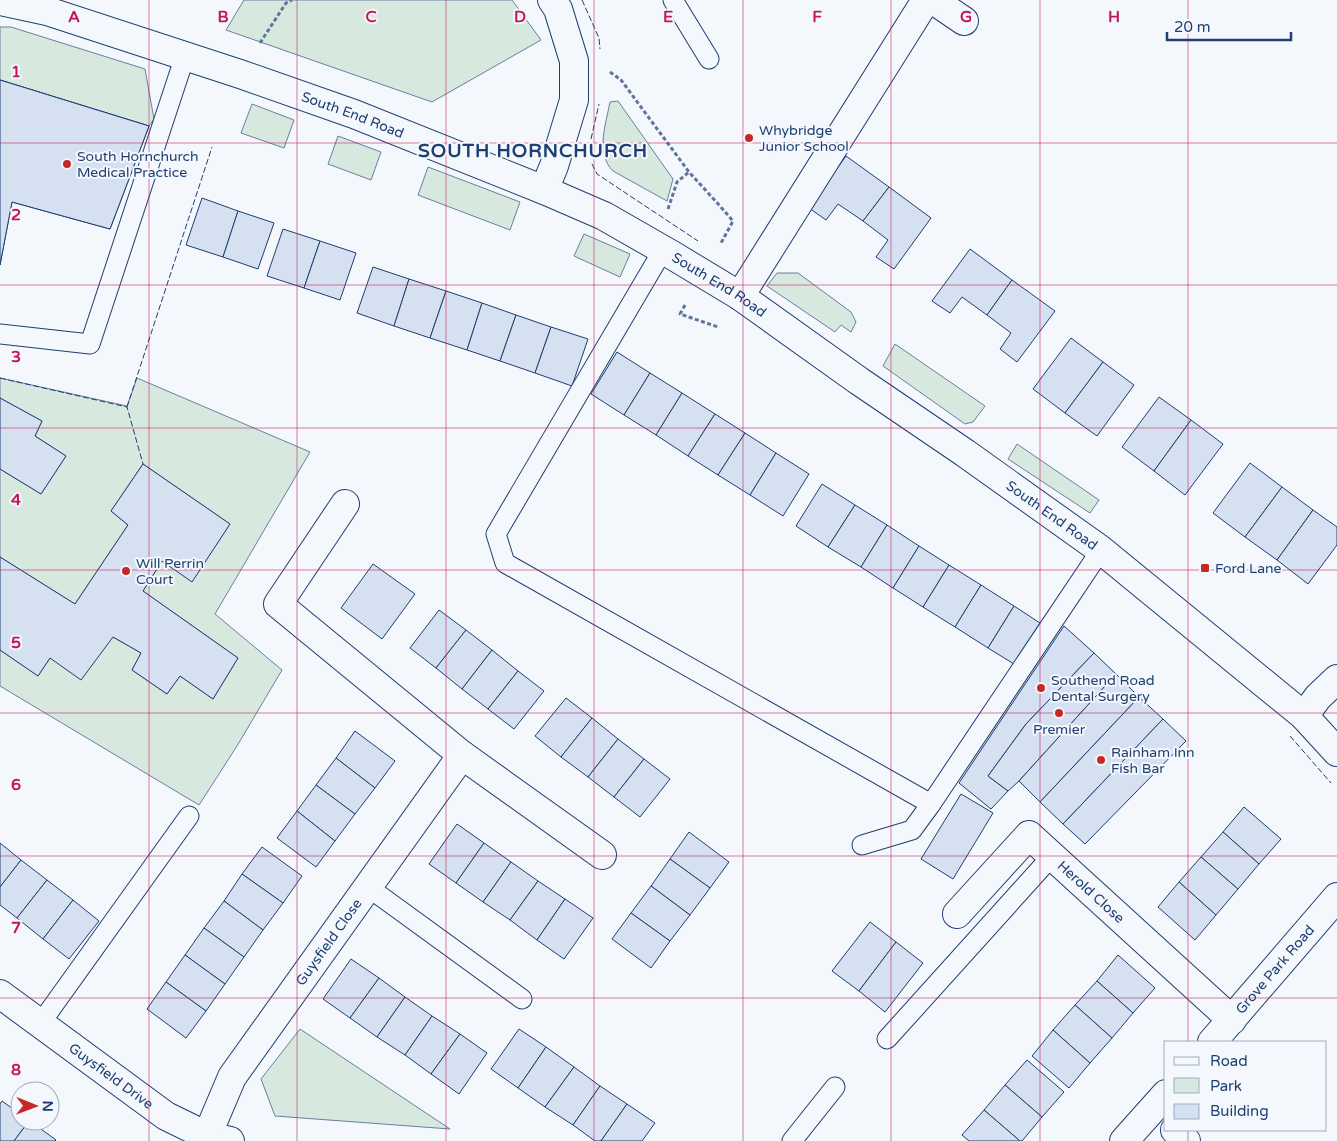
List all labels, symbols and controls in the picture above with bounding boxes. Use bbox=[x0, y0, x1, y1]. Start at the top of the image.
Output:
text: A bbox=[68, 7, 80, 27]
text: B bbox=[217, 7, 229, 27]
text: C bbox=[365, 7, 377, 27]
text: D bbox=[514, 7, 526, 27]
text: E bbox=[663, 7, 673, 27]
text: F bbox=[812, 7, 822, 27]
text: G bbox=[960, 7, 972, 27]
text: H bbox=[1108, 7, 1120, 27]
scale bar bbox=[1167, 10, 1291, 42]
text: 20 m bbox=[1174, 18, 1211, 36]
text: 1 bbox=[11, 62, 21, 82]
street label: South End Road bbox=[299, 88, 406, 142]
place label: Whybridge Junior School bbox=[759, 122, 849, 155]
marker: Whybridge Junior School bbox=[743, 132, 755, 144]
district label: SOUTH HORNCHURCH bbox=[418, 140, 648, 162]
place label: South Hornchurch Medical Practice bbox=[77, 148, 199, 181]
marker: South Hornchurch Medical Practice bbox=[61, 158, 73, 170]
text: 2 bbox=[11, 205, 21, 225]
street label: South End Road bbox=[669, 249, 769, 321]
text: 3 bbox=[11, 347, 21, 367]
street label: South End Road bbox=[1003, 477, 1101, 554]
text: 4 bbox=[11, 490, 21, 510]
place label: Will Perrin Court bbox=[136, 555, 204, 588]
place label: Ford Lane bbox=[1215, 560, 1282, 577]
marker: Ford Lane bbox=[1199, 562, 1211, 574]
marker: Will Perrin Court bbox=[120, 565, 132, 577]
text: 5 bbox=[11, 633, 21, 653]
place label: Southend Road Dental Surgery bbox=[1051, 672, 1155, 705]
marker: Southend Road Dental Surgery bbox=[1035, 682, 1047, 694]
marker: Premier bbox=[1053, 707, 1065, 719]
place label: Premier bbox=[1033, 721, 1086, 738]
place label: Rainham Inn Fish Bar bbox=[1111, 744, 1195, 777]
marker: Rainham Inn Fish Bar bbox=[1095, 754, 1107, 766]
text: 6 bbox=[11, 775, 21, 795]
street label: Herold Close bbox=[1054, 857, 1128, 927]
street label: Guysfield Close bbox=[292, 896, 366, 989]
text: 7 bbox=[11, 918, 21, 938]
street label: Grove Park Road bbox=[1232, 922, 1318, 1018]
street label: Guysfield Drive bbox=[65, 1039, 157, 1113]
legend bbox=[1164, 1041, 1327, 1131]
text: Road bbox=[1210, 1052, 1248, 1070]
text: 8 bbox=[11, 1060, 21, 1080]
text: Park bbox=[1210, 1077, 1242, 1095]
north arrow bbox=[10, 1081, 60, 1131]
text: N bbox=[39, 1100, 56, 1112]
text: Building bbox=[1210, 1102, 1269, 1120]

